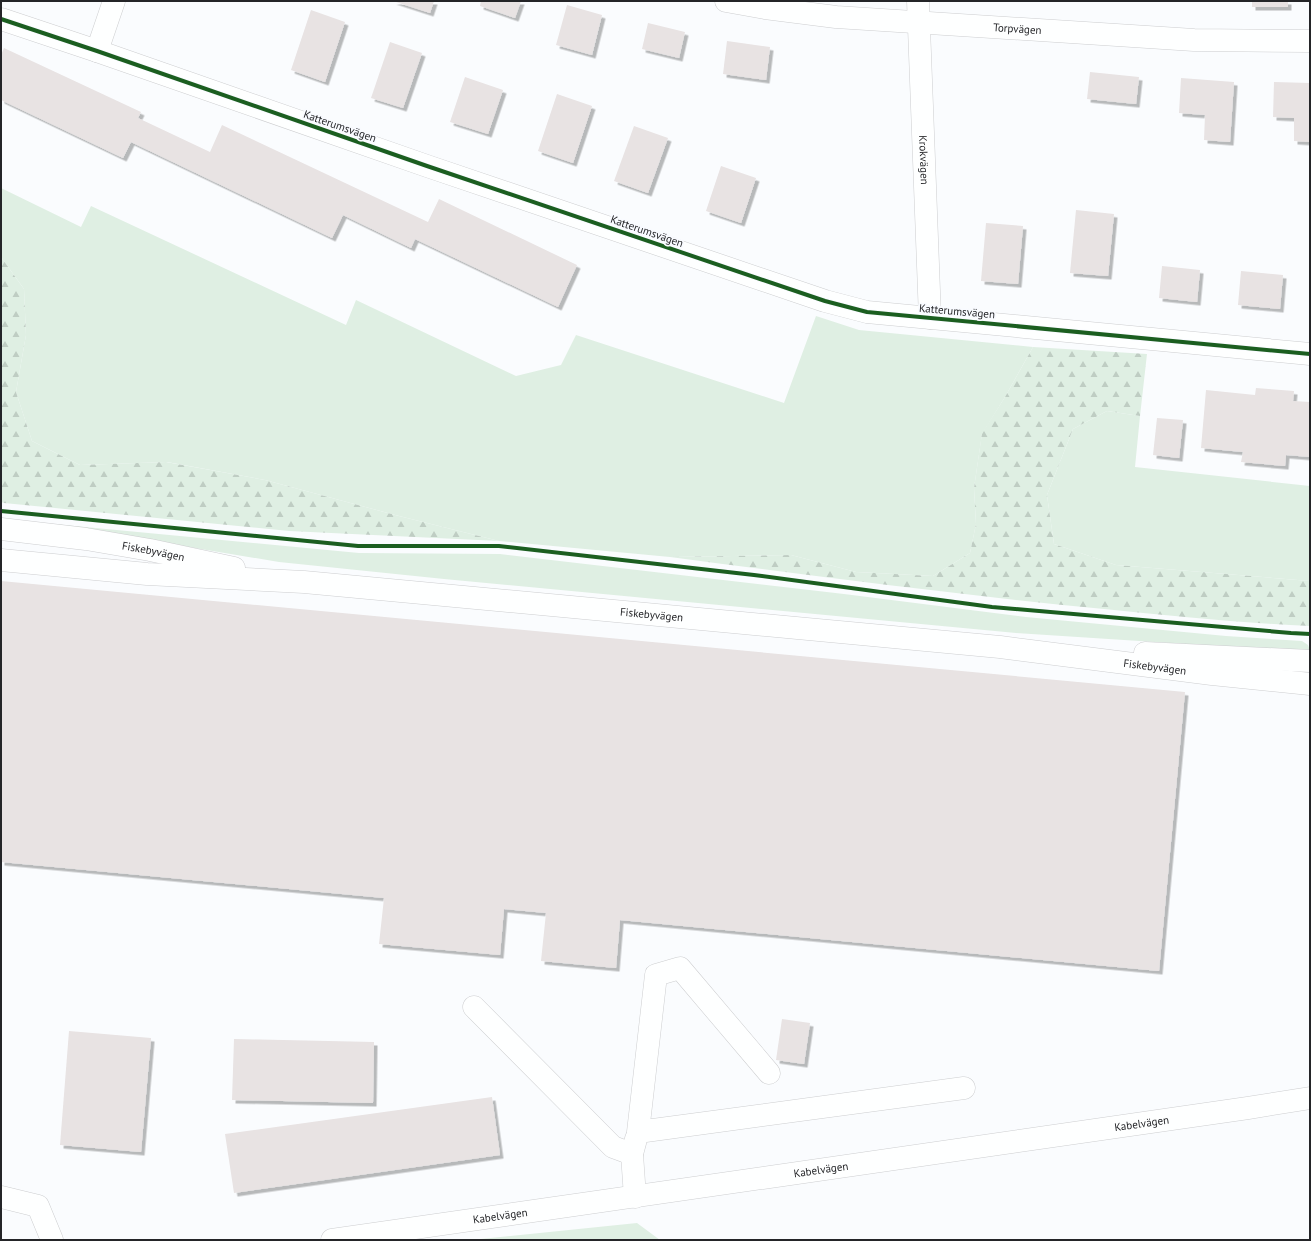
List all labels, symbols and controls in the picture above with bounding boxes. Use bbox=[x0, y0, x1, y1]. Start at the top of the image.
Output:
street label: Torpvägen bbox=[993, 20, 1042, 37]
street label: Katterumsvägen bbox=[302, 107, 378, 145]
street label: Krokvägen bbox=[916, 135, 932, 185]
street label: Katterumsvägen bbox=[609, 212, 685, 250]
street label: Katterumsvägen bbox=[918, 301, 996, 321]
street label: Fiskebyvägen bbox=[121, 538, 186, 564]
street label: Fiskebyvägen bbox=[619, 605, 684, 624]
street label: Fiskebyvägen bbox=[1123, 656, 1187, 678]
street label: Kabelvägen bbox=[1113, 1112, 1170, 1134]
street label: Kabelvägen bbox=[793, 1159, 849, 1180]
street label: Kabelvägen bbox=[472, 1205, 528, 1227]

